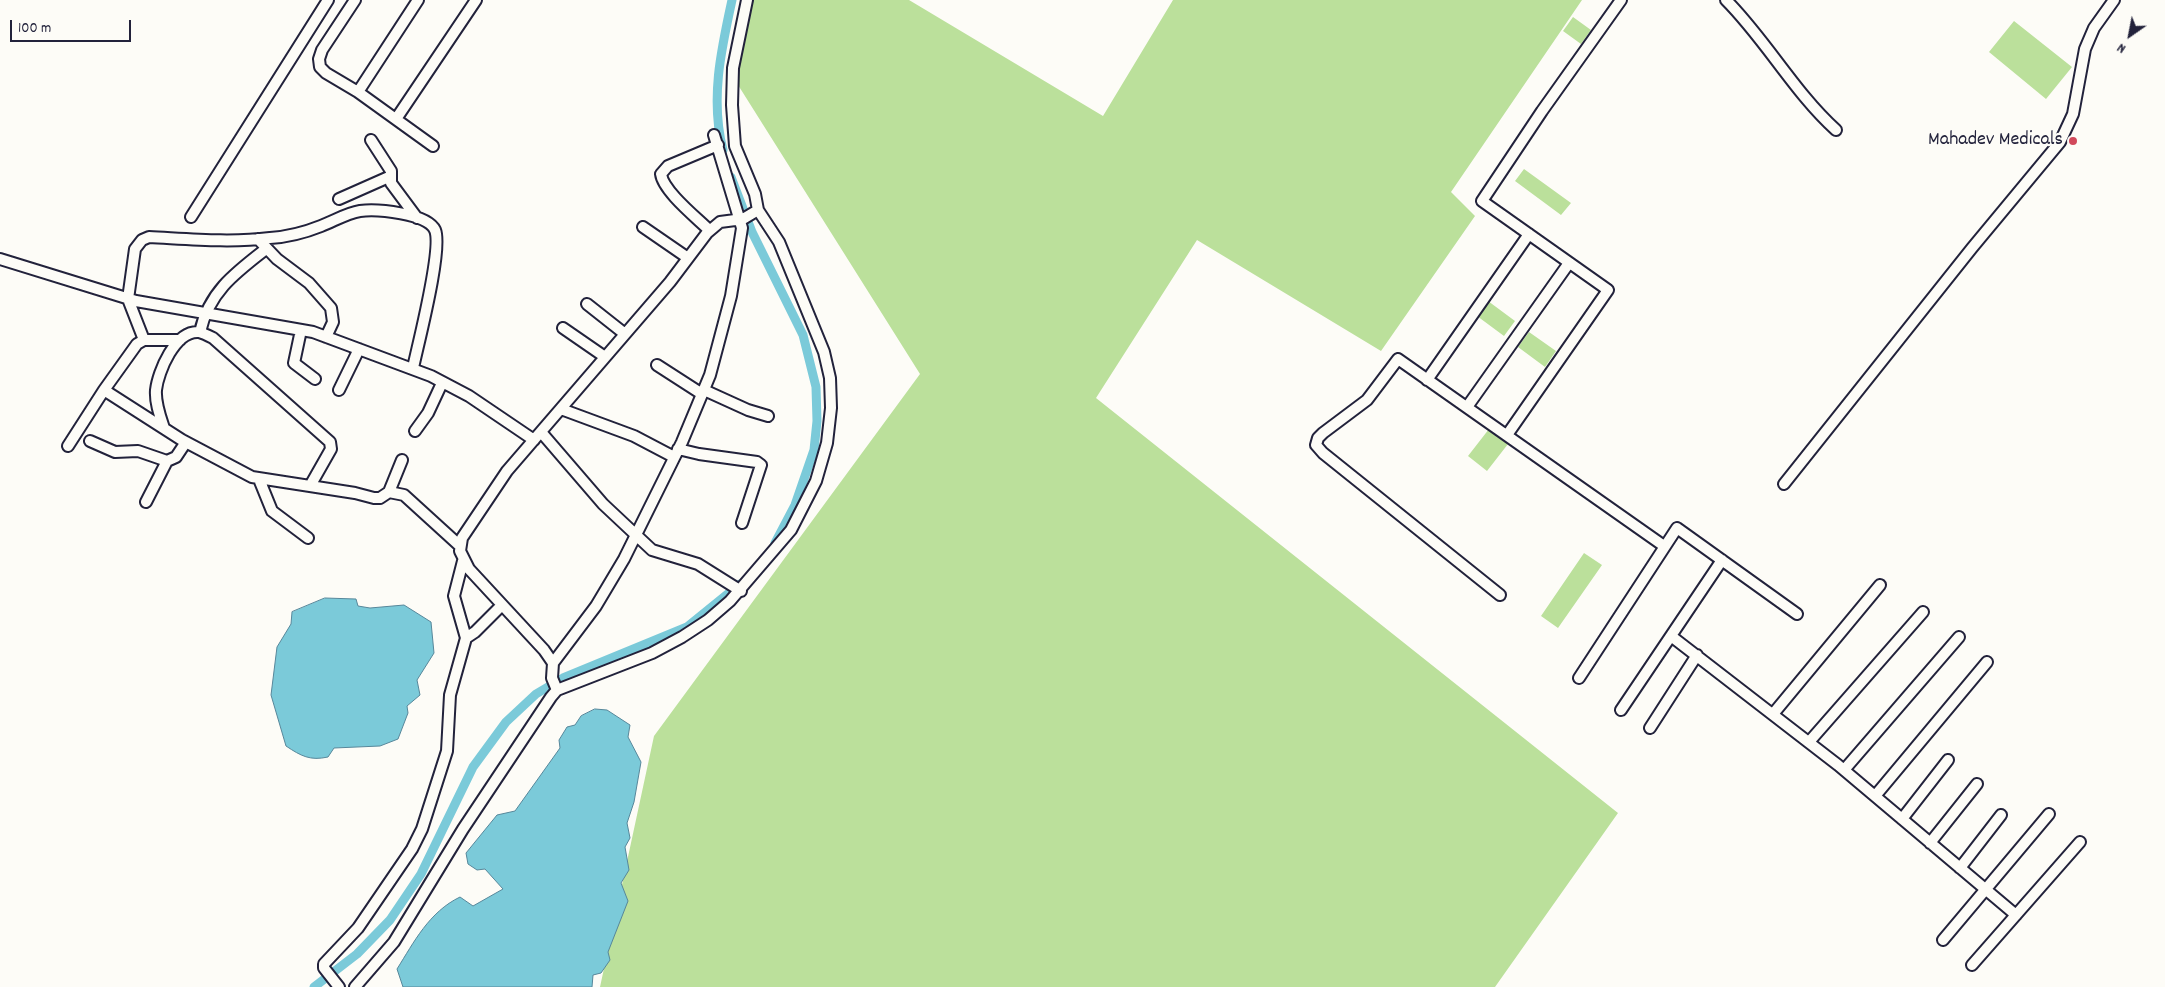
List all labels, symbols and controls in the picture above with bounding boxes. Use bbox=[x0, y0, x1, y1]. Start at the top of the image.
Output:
scale bar bbox=[12, 10, 134, 42]
north arrow bbox=[2105, 10, 2155, 60]
text: 100 m bbox=[18, 18, 51, 40]
text: N bbox=[2113, 37, 2130, 58]
place label: Mahadev Medicals bbox=[1928, 129, 2063, 153]
marker: Mahadev Medicals bbox=[2067, 135, 2079, 147]

